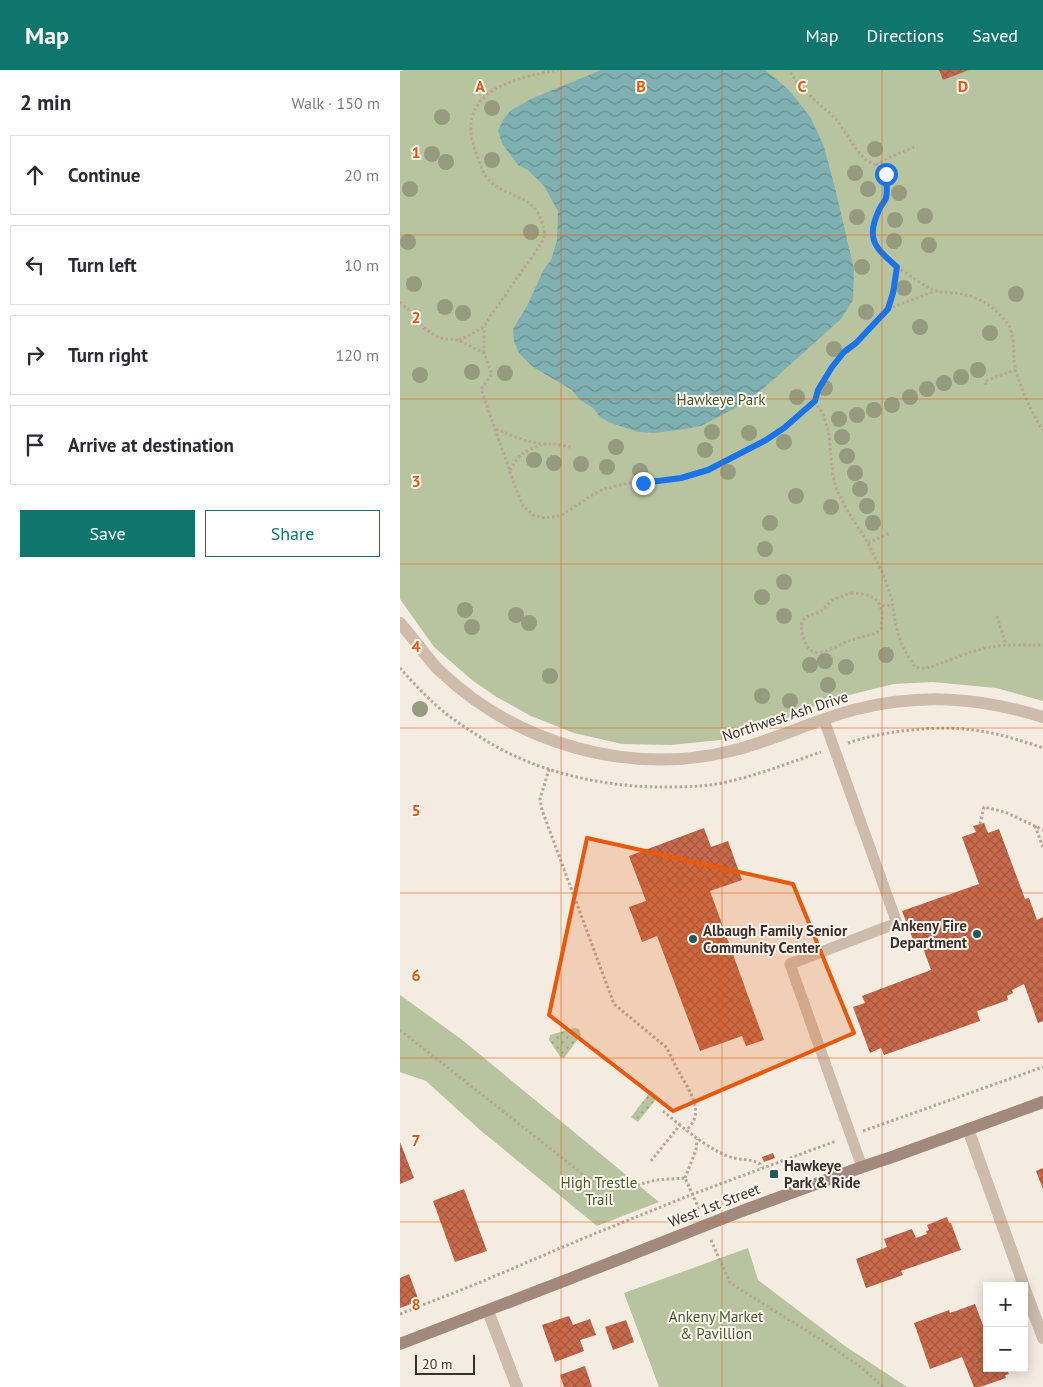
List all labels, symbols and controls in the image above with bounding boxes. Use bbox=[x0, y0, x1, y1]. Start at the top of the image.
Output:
text: Map bbox=[25, 20, 69, 51]
text: Map bbox=[806, 24, 838, 47]
text: Directions bbox=[866, 24, 944, 47]
text: Saved bbox=[972, 24, 1018, 47]
text: A bbox=[475, 76, 485, 96]
text: B bbox=[636, 76, 646, 96]
text: C bbox=[798, 76, 807, 96]
text: D bbox=[958, 76, 968, 96]
text: 2 min bbox=[20, 89, 71, 116]
text: Walk · 150 m bbox=[291, 93, 380, 113]
text: 1 bbox=[411, 142, 421, 162]
icon: ahead bbox=[21, 161, 49, 189]
text: Continue bbox=[68, 163, 140, 187]
route start bbox=[875, 163, 898, 186]
text: 20 m bbox=[344, 165, 379, 185]
icon: left bbox=[21, 251, 49, 279]
text: Turn left bbox=[68, 253, 137, 277]
text: 10 m bbox=[344, 255, 379, 275]
text: 2 bbox=[411, 307, 421, 327]
icon: right bbox=[21, 341, 49, 369]
text: Turn right bbox=[68, 343, 148, 367]
text: 120 m bbox=[336, 345, 379, 365]
park label: Hawkeye Park bbox=[677, 390, 766, 409]
icon: arrive bbox=[21, 431, 49, 459]
text: Arrive at destination bbox=[68, 433, 234, 457]
text: 3 bbox=[411, 471, 421, 491]
route end bbox=[632, 472, 655, 495]
button: Save bbox=[20, 510, 195, 557]
button: Share bbox=[205, 510, 380, 557]
text: 4 bbox=[411, 636, 421, 656]
street label: Northwest Ash Drive bbox=[720, 687, 850, 745]
text: 5 bbox=[411, 800, 421, 820]
place label: Ankeny Fire Department bbox=[890, 916, 968, 952]
place label: Albaugh Family Senior Community Center bbox=[703, 921, 848, 957]
marker: Ankeny Fire Department bbox=[971, 928, 983, 940]
marker: Albaugh Family Senior Community Center bbox=[687, 933, 699, 945]
text: 6 bbox=[411, 965, 421, 985]
text: 7 bbox=[411, 1130, 421, 1150]
place label: Hawkeye Park & Ride bbox=[784, 1156, 861, 1192]
marker: Hawkeye Park & Ride bbox=[768, 1168, 780, 1180]
park label: High Trestle Trail bbox=[561, 1173, 637, 1209]
street label: West 1st Street bbox=[665, 1179, 763, 1231]
map controls bbox=[983, 1282, 1028, 1372]
button: + bbox=[983, 1282, 1028, 1327]
text: 8 bbox=[411, 1294, 421, 1314]
park label: Ankeny Market & Pavillion bbox=[669, 1307, 763, 1343]
button: − bbox=[983, 1327, 1028, 1372]
scale bar bbox=[415, 1352, 475, 1375]
text: 20 m bbox=[422, 1355, 452, 1373]

